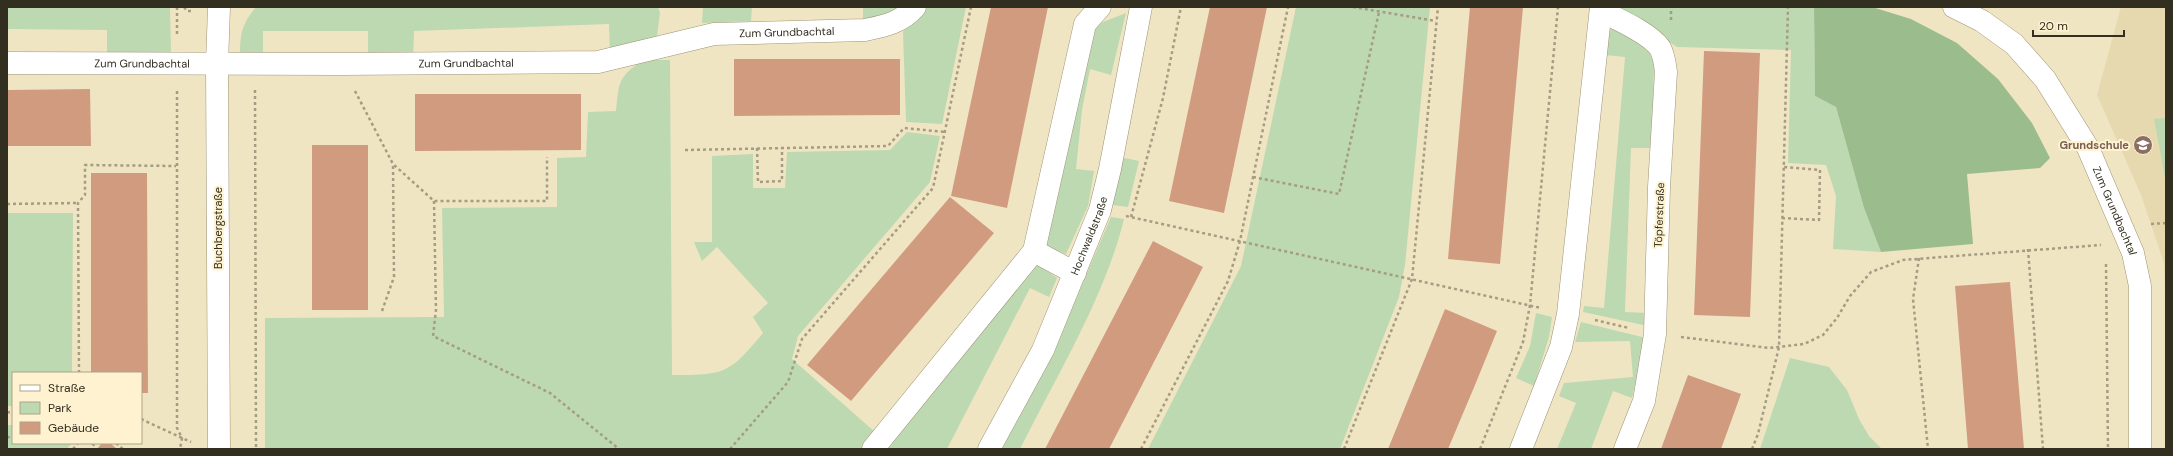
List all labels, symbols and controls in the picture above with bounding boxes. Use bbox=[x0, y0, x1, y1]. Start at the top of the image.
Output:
scale bar bbox=[2033, 12, 2124, 38]
text: 20 m bbox=[2039, 18, 2068, 34]
street label: Zum Grundbachtal bbox=[739, 24, 834, 40]
street label: Zum Grundbachtal bbox=[94, 56, 190, 71]
street label: Zum Grundbachtal bbox=[418, 56, 514, 70]
school or university icon: Grundschule bbox=[2132, 134, 2154, 156]
place label: Grundschule bbox=[2060, 138, 2129, 152]
street label: Zum Grundbachtal bbox=[2090, 164, 2140, 256]
street label: Töpferstraße bbox=[1651, 182, 1667, 248]
street label: Buchbergstraße bbox=[211, 187, 225, 269]
street label: Hochwaldstraße bbox=[1067, 195, 1110, 277]
legend bbox=[12, 372, 142, 444]
text: Straße bbox=[48, 380, 85, 396]
text: Park bbox=[48, 400, 72, 416]
text: Gebäude bbox=[48, 420, 99, 436]

